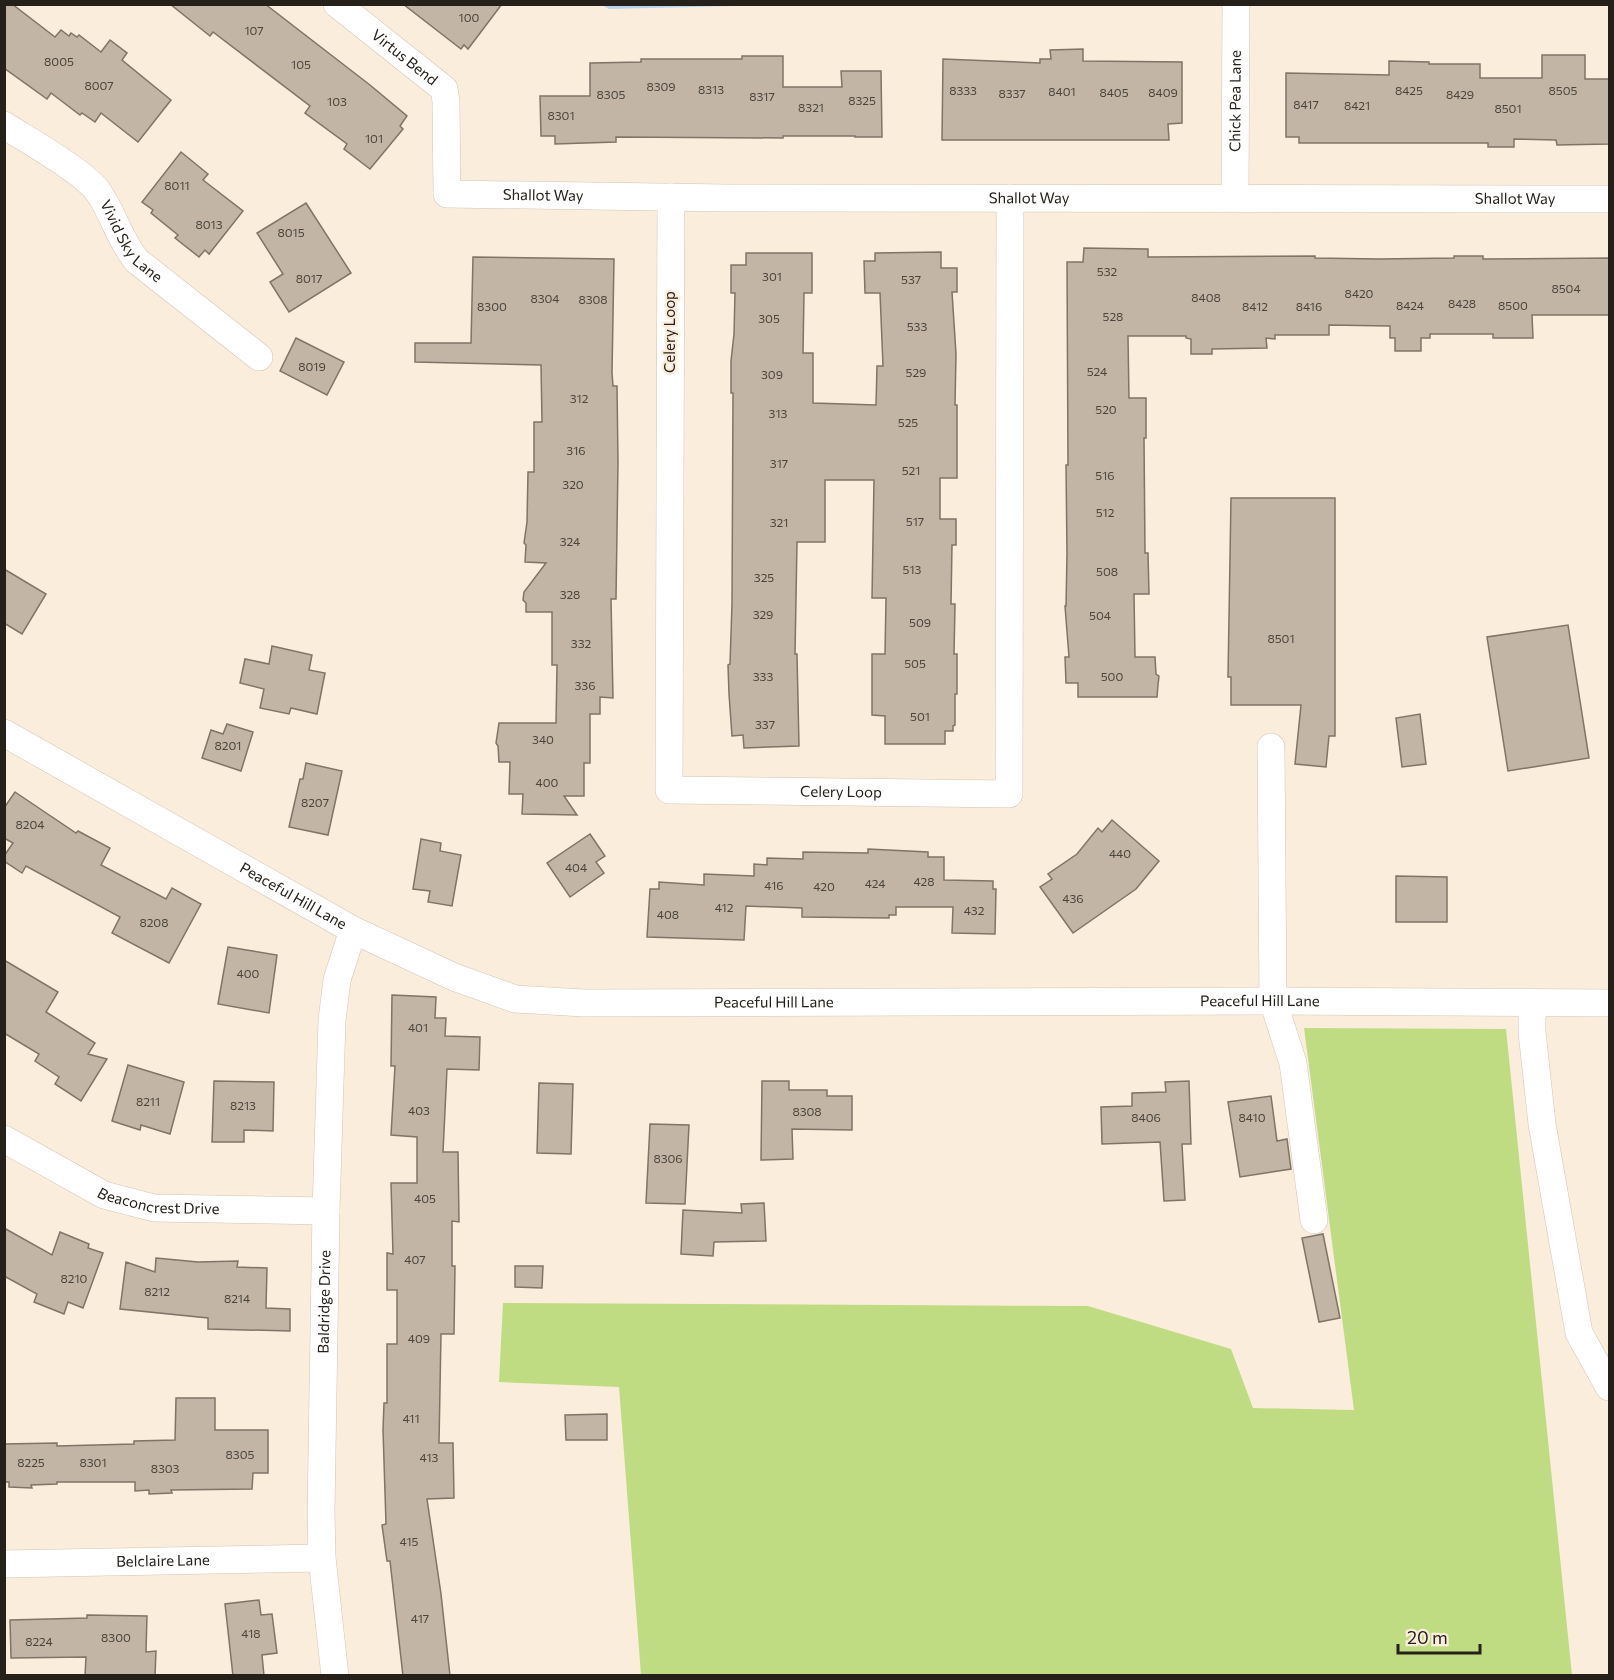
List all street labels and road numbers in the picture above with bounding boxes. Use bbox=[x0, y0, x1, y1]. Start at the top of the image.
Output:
street label: Virtus Bend bbox=[368, 25, 442, 88]
street label: Chick Pea Lane bbox=[1225, 50, 1244, 152]
street label: Shallot Way bbox=[503, 185, 584, 204]
street label: Shallot Way bbox=[989, 188, 1070, 206]
street label: Shallot Way bbox=[1475, 189, 1556, 207]
street label: Vivid Sky Lane bbox=[97, 197, 166, 286]
street label: Celery Loop bbox=[660, 291, 678, 373]
street label: Celery Loop bbox=[800, 782, 882, 801]
street label: Peaceful Hill Lane bbox=[237, 858, 350, 933]
street label: Peaceful Hill Lane bbox=[1200, 991, 1320, 1009]
street label: Peaceful Hill Lane bbox=[714, 992, 834, 1011]
street label: Beaconcrest Drive bbox=[94, 1183, 220, 1217]
street label: Baldridge Drive bbox=[314, 1250, 333, 1354]
street label: Belclaire Lane bbox=[116, 1550, 210, 1570]

